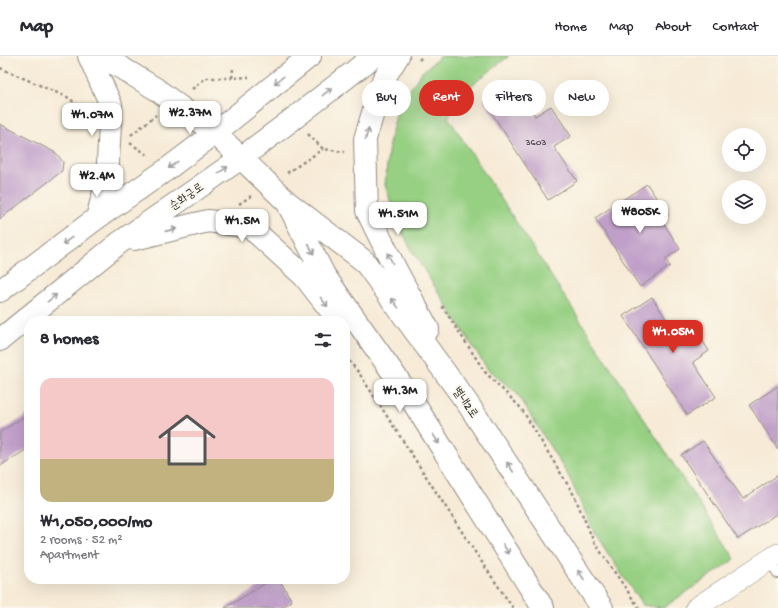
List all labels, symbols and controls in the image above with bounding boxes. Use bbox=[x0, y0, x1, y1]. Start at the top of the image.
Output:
text: Map bbox=[20, 16, 53, 39]
text: Home bbox=[555, 19, 587, 36]
text: Map bbox=[609, 19, 633, 36]
text: About bbox=[655, 19, 691, 36]
text: Contact bbox=[713, 19, 758, 36]
one-way arrow bbox=[273, 76, 284, 85]
chip: Buy bbox=[362, 80, 411, 116]
chip: Rent bbox=[419, 80, 474, 116]
chip: Filters bbox=[482, 80, 546, 116]
chip: New bbox=[554, 80, 609, 116]
one-way arrow bbox=[322, 88, 333, 96]
pin: ₩2.37M bbox=[157, 101, 223, 135]
pin: ₩1.07M bbox=[59, 103, 125, 137]
text: ₩2.37M bbox=[169, 106, 211, 121]
text: ₩1.07M bbox=[71, 108, 113, 123]
one-way arrow bbox=[363, 128, 371, 141]
map controls bbox=[722, 128, 766, 224]
button: locate bbox=[722, 128, 766, 172]
house number: 3603 bbox=[524, 137, 547, 149]
one-way arrow bbox=[167, 160, 178, 169]
pin: ₩2.4M bbox=[69, 164, 125, 198]
one-way arrow bbox=[218, 166, 229, 174]
text: ₩2.4M bbox=[79, 169, 115, 184]
button: layers bbox=[722, 180, 766, 224]
street label: 순화궁로 bbox=[167, 181, 207, 214]
pin: ₩805K bbox=[612, 200, 668, 234]
pin: ₩1.51M bbox=[365, 202, 431, 236]
text: ₩805K bbox=[621, 205, 659, 220]
text: ₩1.51M bbox=[378, 207, 418, 222]
pin: ₩1.5M bbox=[214, 209, 270, 243]
text: ₩1.5M bbox=[225, 214, 259, 229]
one-way arrow bbox=[164, 225, 177, 233]
one-way arrow bbox=[62, 236, 73, 245]
one-way arrow bbox=[307, 243, 315, 255]
one-way arrow bbox=[386, 252, 393, 264]
one-way arrow bbox=[47, 293, 57, 302]
one-way arrow bbox=[319, 296, 328, 307]
one-way arrow bbox=[391, 298, 399, 309]
pin: ₩1.05M bbox=[640, 320, 706, 354]
text: ₩1.05M bbox=[652, 325, 694, 340]
icon: filters bbox=[312, 329, 334, 351]
text: 8 homes bbox=[40, 330, 98, 350]
pin: ₩1.3M bbox=[372, 379, 428, 413]
text: ₩1.3M bbox=[383, 384, 417, 399]
street label: 별내2로 bbox=[449, 384, 481, 421]
icon: home bbox=[151, 404, 223, 476]
one-way arrow bbox=[432, 433, 440, 444]
one-way arrow bbox=[505, 461, 513, 473]
text: ₩1,050,000/mo bbox=[40, 513, 152, 533]
text: 2 rooms · 52 m² bbox=[40, 533, 122, 548]
one-way arrow bbox=[502, 543, 510, 555]
text: Apartment bbox=[40, 548, 99, 563]
one-way arrow bbox=[577, 570, 585, 581]

